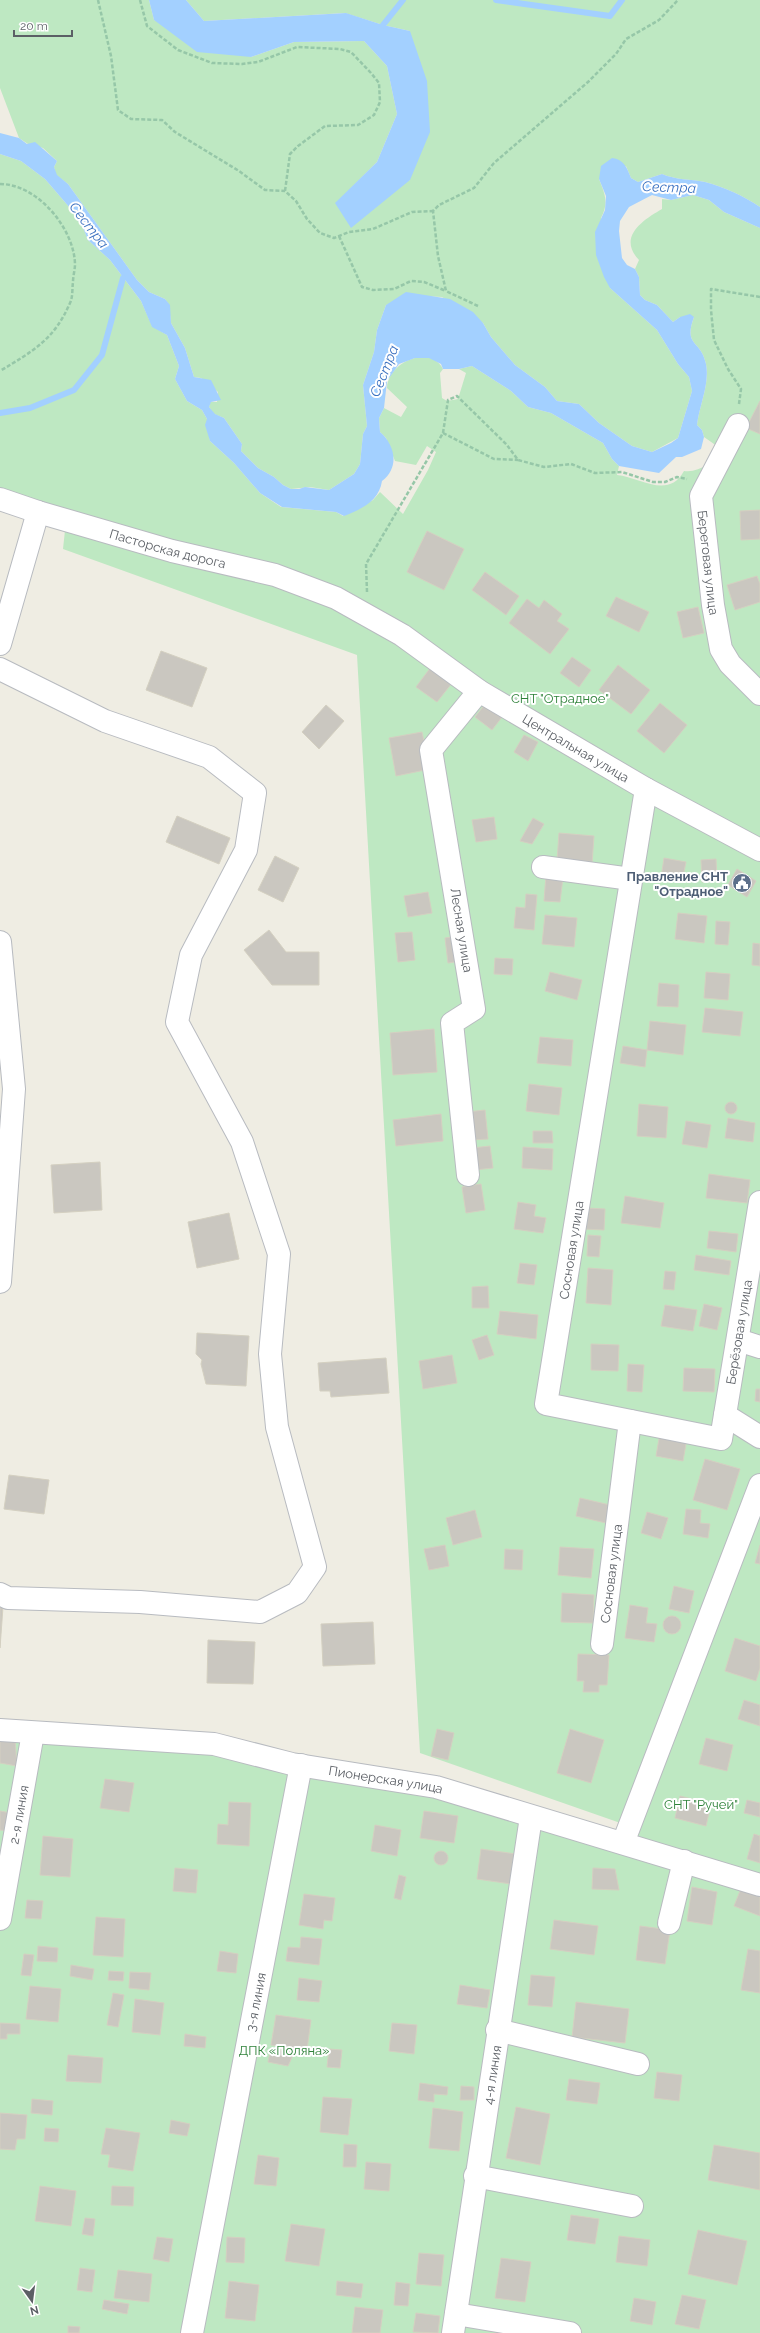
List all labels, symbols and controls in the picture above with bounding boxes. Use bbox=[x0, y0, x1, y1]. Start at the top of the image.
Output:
scale bar bbox=[14, 12, 72, 38]
text: 20 m bbox=[20, 19, 48, 33]
water label: Сестра bbox=[642, 178, 696, 196]
water label: Сестра bbox=[66, 199, 112, 251]
water label: Сестра bbox=[366, 343, 402, 399]
street label: Береговая улица bbox=[695, 509, 722, 616]
street label: Пасторская дорога bbox=[108, 526, 227, 571]
park label: СНТ "Отрадное" bbox=[511, 691, 609, 706]
street label: Центральная улица bbox=[520, 711, 632, 785]
place label: Правление СНТ "Отрадное" bbox=[627, 869, 728, 899]
public building icon: Правление СНТ "Отрадное" bbox=[731, 872, 753, 894]
street label: Лесная улица bbox=[447, 887, 476, 973]
street label: Сосновая улица bbox=[556, 1200, 587, 1300]
street label: Берёзовая улица bbox=[723, 1278, 755, 1386]
street label: Сосновая улица bbox=[598, 1523, 625, 1624]
street label: Пионерская улица bbox=[328, 1763, 445, 1797]
street label: 2-я линия bbox=[6, 1784, 32, 1845]
park label: СНТ "Ручей" bbox=[664, 1797, 738, 1812]
street label: 3-я линия bbox=[243, 1971, 269, 2033]
park label: ДПК «Поляна» bbox=[238, 2043, 330, 2058]
street label: 4-я линия bbox=[481, 2044, 504, 2106]
north arrow bbox=[12, 2281, 52, 2321]
text: N bbox=[29, 2303, 40, 2318]

